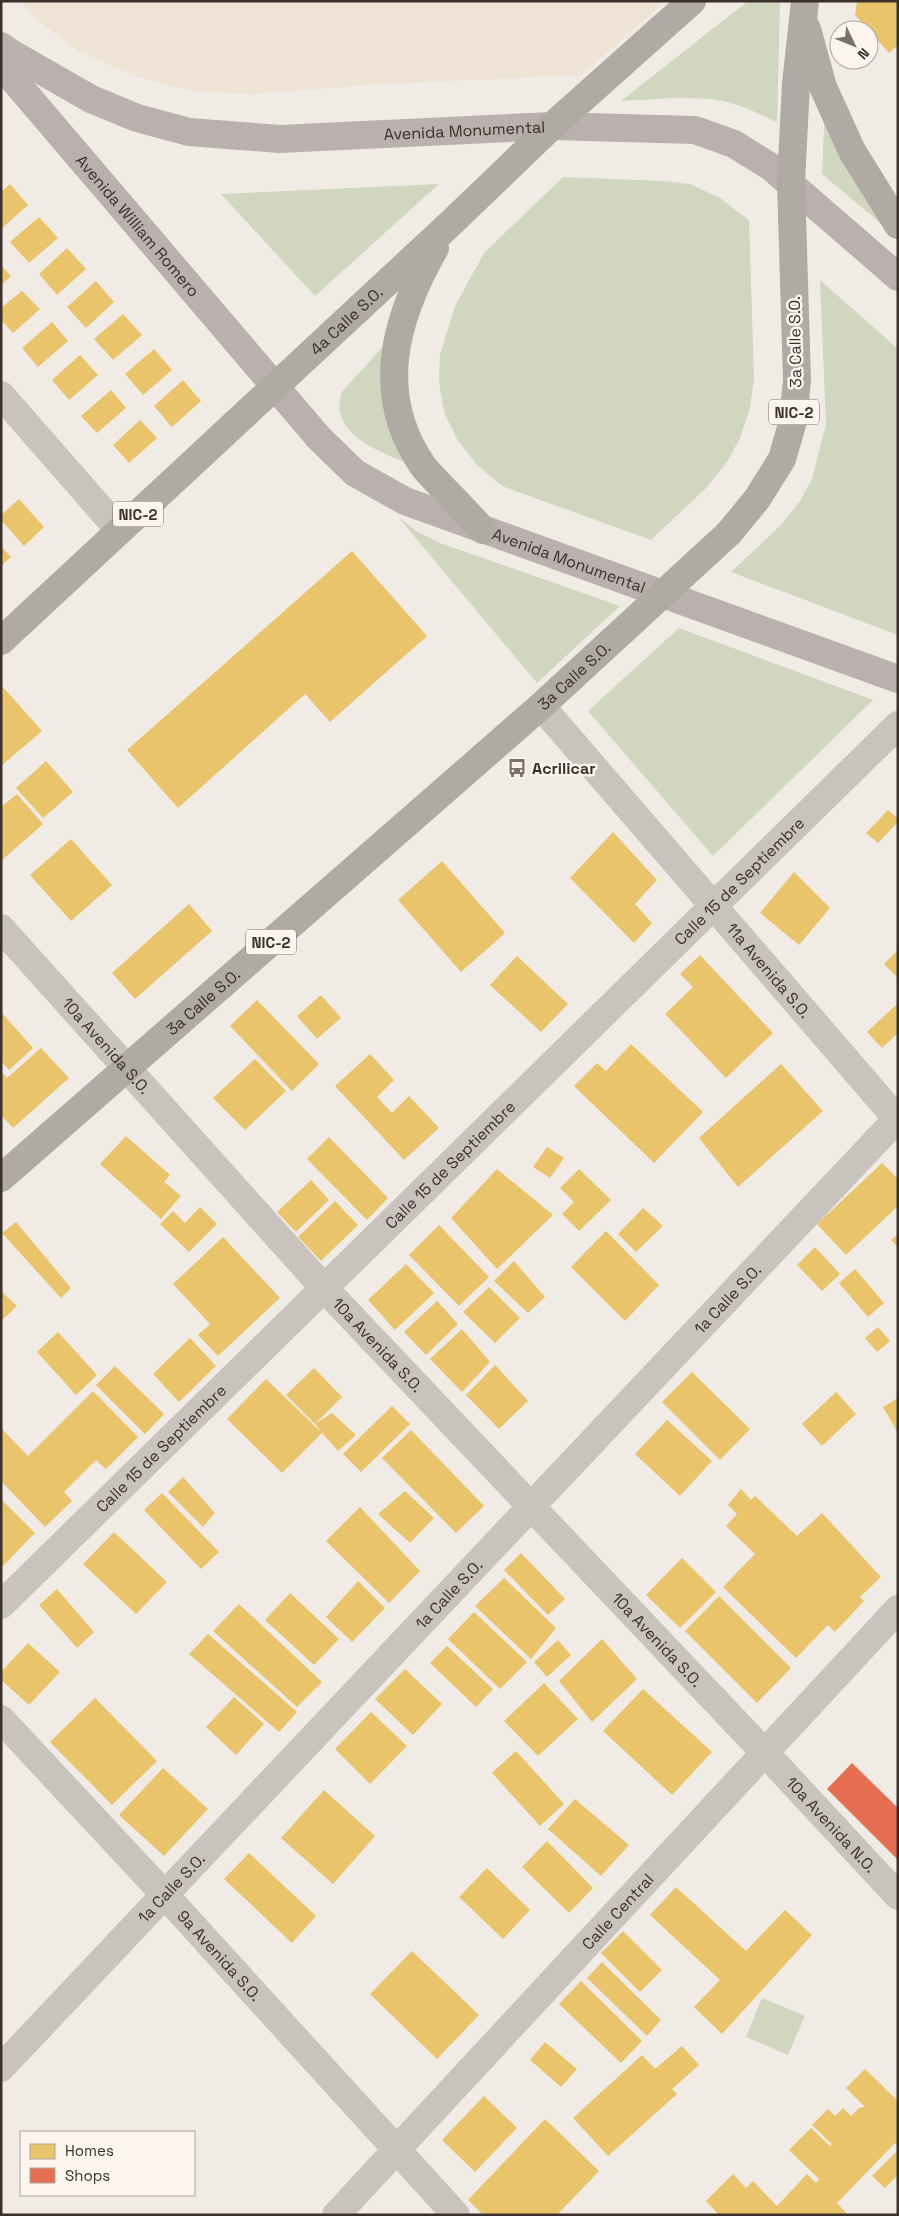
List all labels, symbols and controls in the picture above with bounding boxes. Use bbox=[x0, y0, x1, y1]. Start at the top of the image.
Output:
north arrow bbox=[829, 20, 879, 70]
text: N bbox=[854, 44, 873, 63]
street label: Avenida Monumental bbox=[383, 116, 546, 145]
street label: Avenida William Romero bbox=[71, 150, 204, 301]
street label: 4a Calle S.O. bbox=[305, 281, 387, 360]
street label: 3a Calle S.O. bbox=[784, 296, 806, 388]
road number: NIC-2 bbox=[769, 400, 819, 424]
road number: NIC-2 bbox=[113, 502, 163, 526]
street label: Avenida Monumental bbox=[489, 523, 648, 597]
street label: 3a Calle S.O. bbox=[533, 637, 615, 714]
bus stop icon: Acrilicar bbox=[506, 757, 528, 779]
place label: Acrilicar bbox=[532, 758, 596, 779]
street label: Calle 15 de Septiembre bbox=[669, 812, 809, 950]
street label: 11a Avenida S.O. bbox=[722, 918, 816, 1022]
road number: NIC-2 bbox=[246, 930, 296, 954]
street label: 3a Calle S.O. bbox=[161, 964, 244, 1040]
street label: 10a Avenida S.O. bbox=[58, 993, 155, 1098]
street label: Calle 15 de Septiembre bbox=[380, 1096, 520, 1233]
street label: 1a Calle S.O. bbox=[689, 1259, 765, 1338]
street label: 10a Avenida S.O. bbox=[328, 1293, 428, 1397]
street label: Calle 15 de Septiembre bbox=[91, 1379, 231, 1517]
street label: 1a Calle S.O. bbox=[410, 1554, 487, 1633]
street label: 10a Avenida S.O. bbox=[607, 1588, 707, 1691]
street label: 10a Avenida N.O. bbox=[782, 1772, 881, 1877]
street label: 1a Calle S.O. bbox=[133, 1848, 209, 1927]
street label: Calle Central bbox=[577, 1869, 658, 1954]
street label: 9a Avenida S.O. bbox=[173, 1905, 266, 2005]
legend bbox=[20, 2131, 195, 2196]
text: Homes bbox=[65, 2141, 114, 2160]
text: Shops bbox=[65, 2166, 110, 2185]

